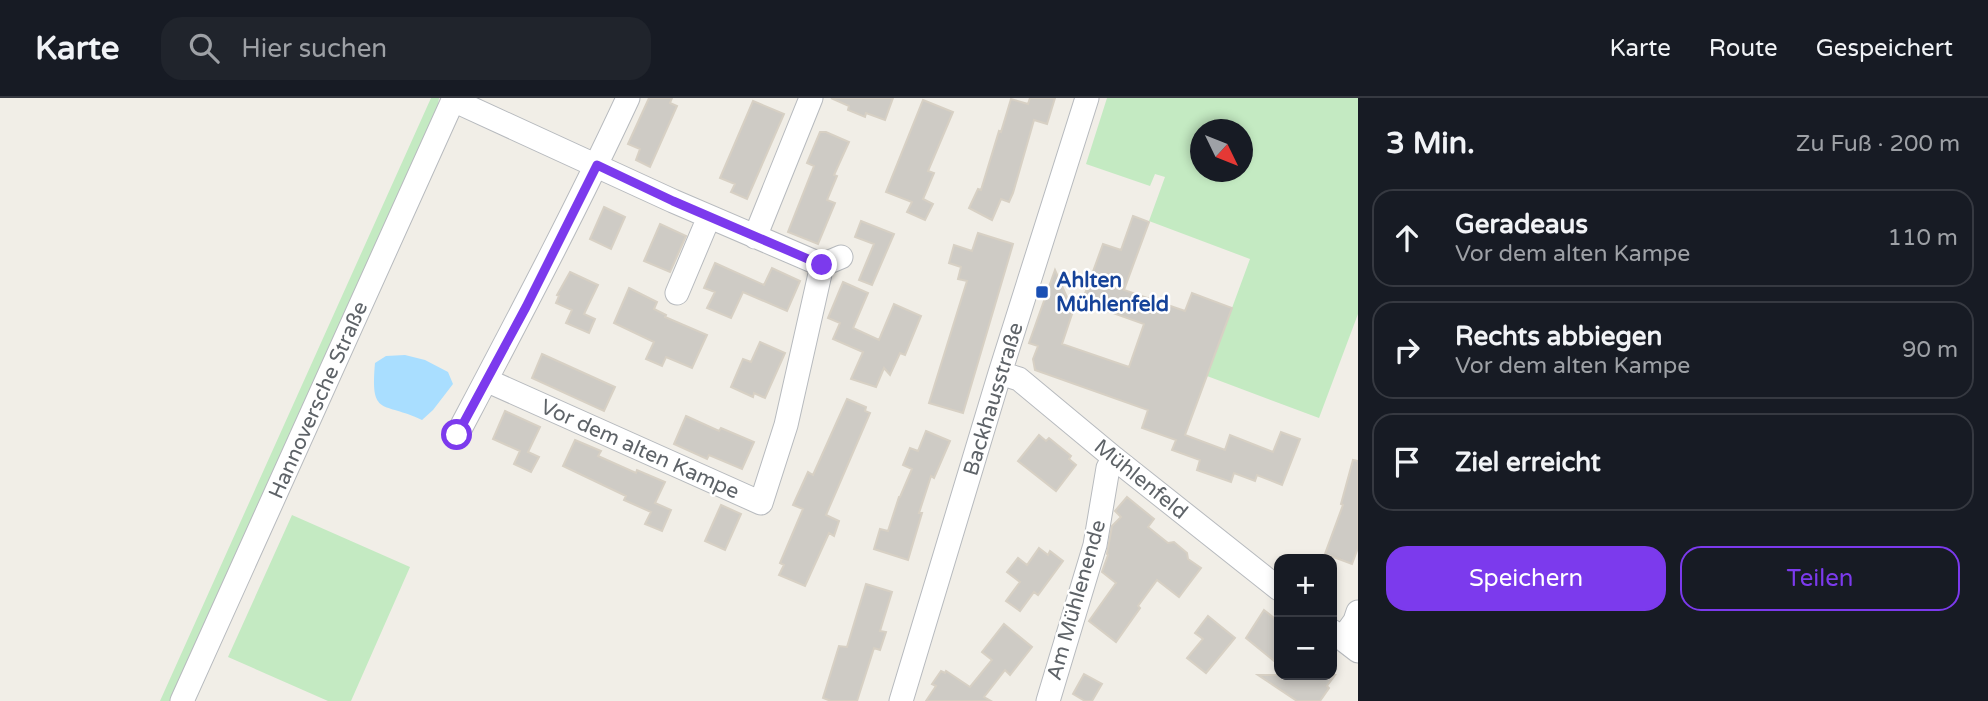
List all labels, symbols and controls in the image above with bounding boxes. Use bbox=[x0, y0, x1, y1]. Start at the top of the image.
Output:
search box bbox=[161, 17, 651, 80]
text: Karte bbox=[35, 29, 119, 68]
icon: search bbox=[185, 29, 223, 67]
text: Hier suchen bbox=[241, 33, 387, 64]
text: Karte bbox=[1609, 34, 1671, 63]
text: Route bbox=[1709, 34, 1778, 63]
text: Gespeichert bbox=[1816, 34, 1953, 63]
north arrow bbox=[1190, 119, 1253, 182]
text: 3 Min. bbox=[1386, 125, 1475, 162]
text: Zu Fuß · 200 m bbox=[1796, 130, 1960, 158]
text: Geradeaus bbox=[1455, 209, 1588, 240]
icon: ahead bbox=[1388, 219, 1426, 257]
text: 110 m bbox=[1888, 224, 1958, 252]
text: Vor dem alten Kampe bbox=[1455, 240, 1690, 268]
route end bbox=[806, 249, 837, 280]
place label: Ahlten Mühlenfeld bbox=[1056, 268, 1169, 317]
marker: Ahlten Mühlenfeld bbox=[1034, 284, 1050, 300]
street label: Hannoversche Straße bbox=[264, 298, 373, 503]
street label: Backhausstraße bbox=[958, 319, 1029, 479]
text: Rechts abbiegen bbox=[1455, 321, 1662, 352]
icon: right bbox=[1388, 331, 1426, 369]
text: 90 m bbox=[1902, 336, 1958, 364]
text: Vor dem alten Kampe bbox=[1455, 352, 1690, 380]
street label: Vor dem alten Kampe bbox=[537, 394, 743, 505]
route start bbox=[441, 419, 472, 450]
street label: Mühlenfeld bbox=[1089, 434, 1192, 525]
icon: arrive bbox=[1388, 443, 1426, 481]
text: Ziel erreicht bbox=[1455, 447, 1601, 478]
street label: Am Mühlenende bbox=[1042, 517, 1111, 683]
button: Speichern bbox=[1386, 546, 1666, 611]
button: Teilen bbox=[1680, 546, 1960, 611]
map controls bbox=[1274, 554, 1337, 680]
button: + bbox=[1274, 554, 1337, 617]
button: − bbox=[1274, 617, 1337, 680]

